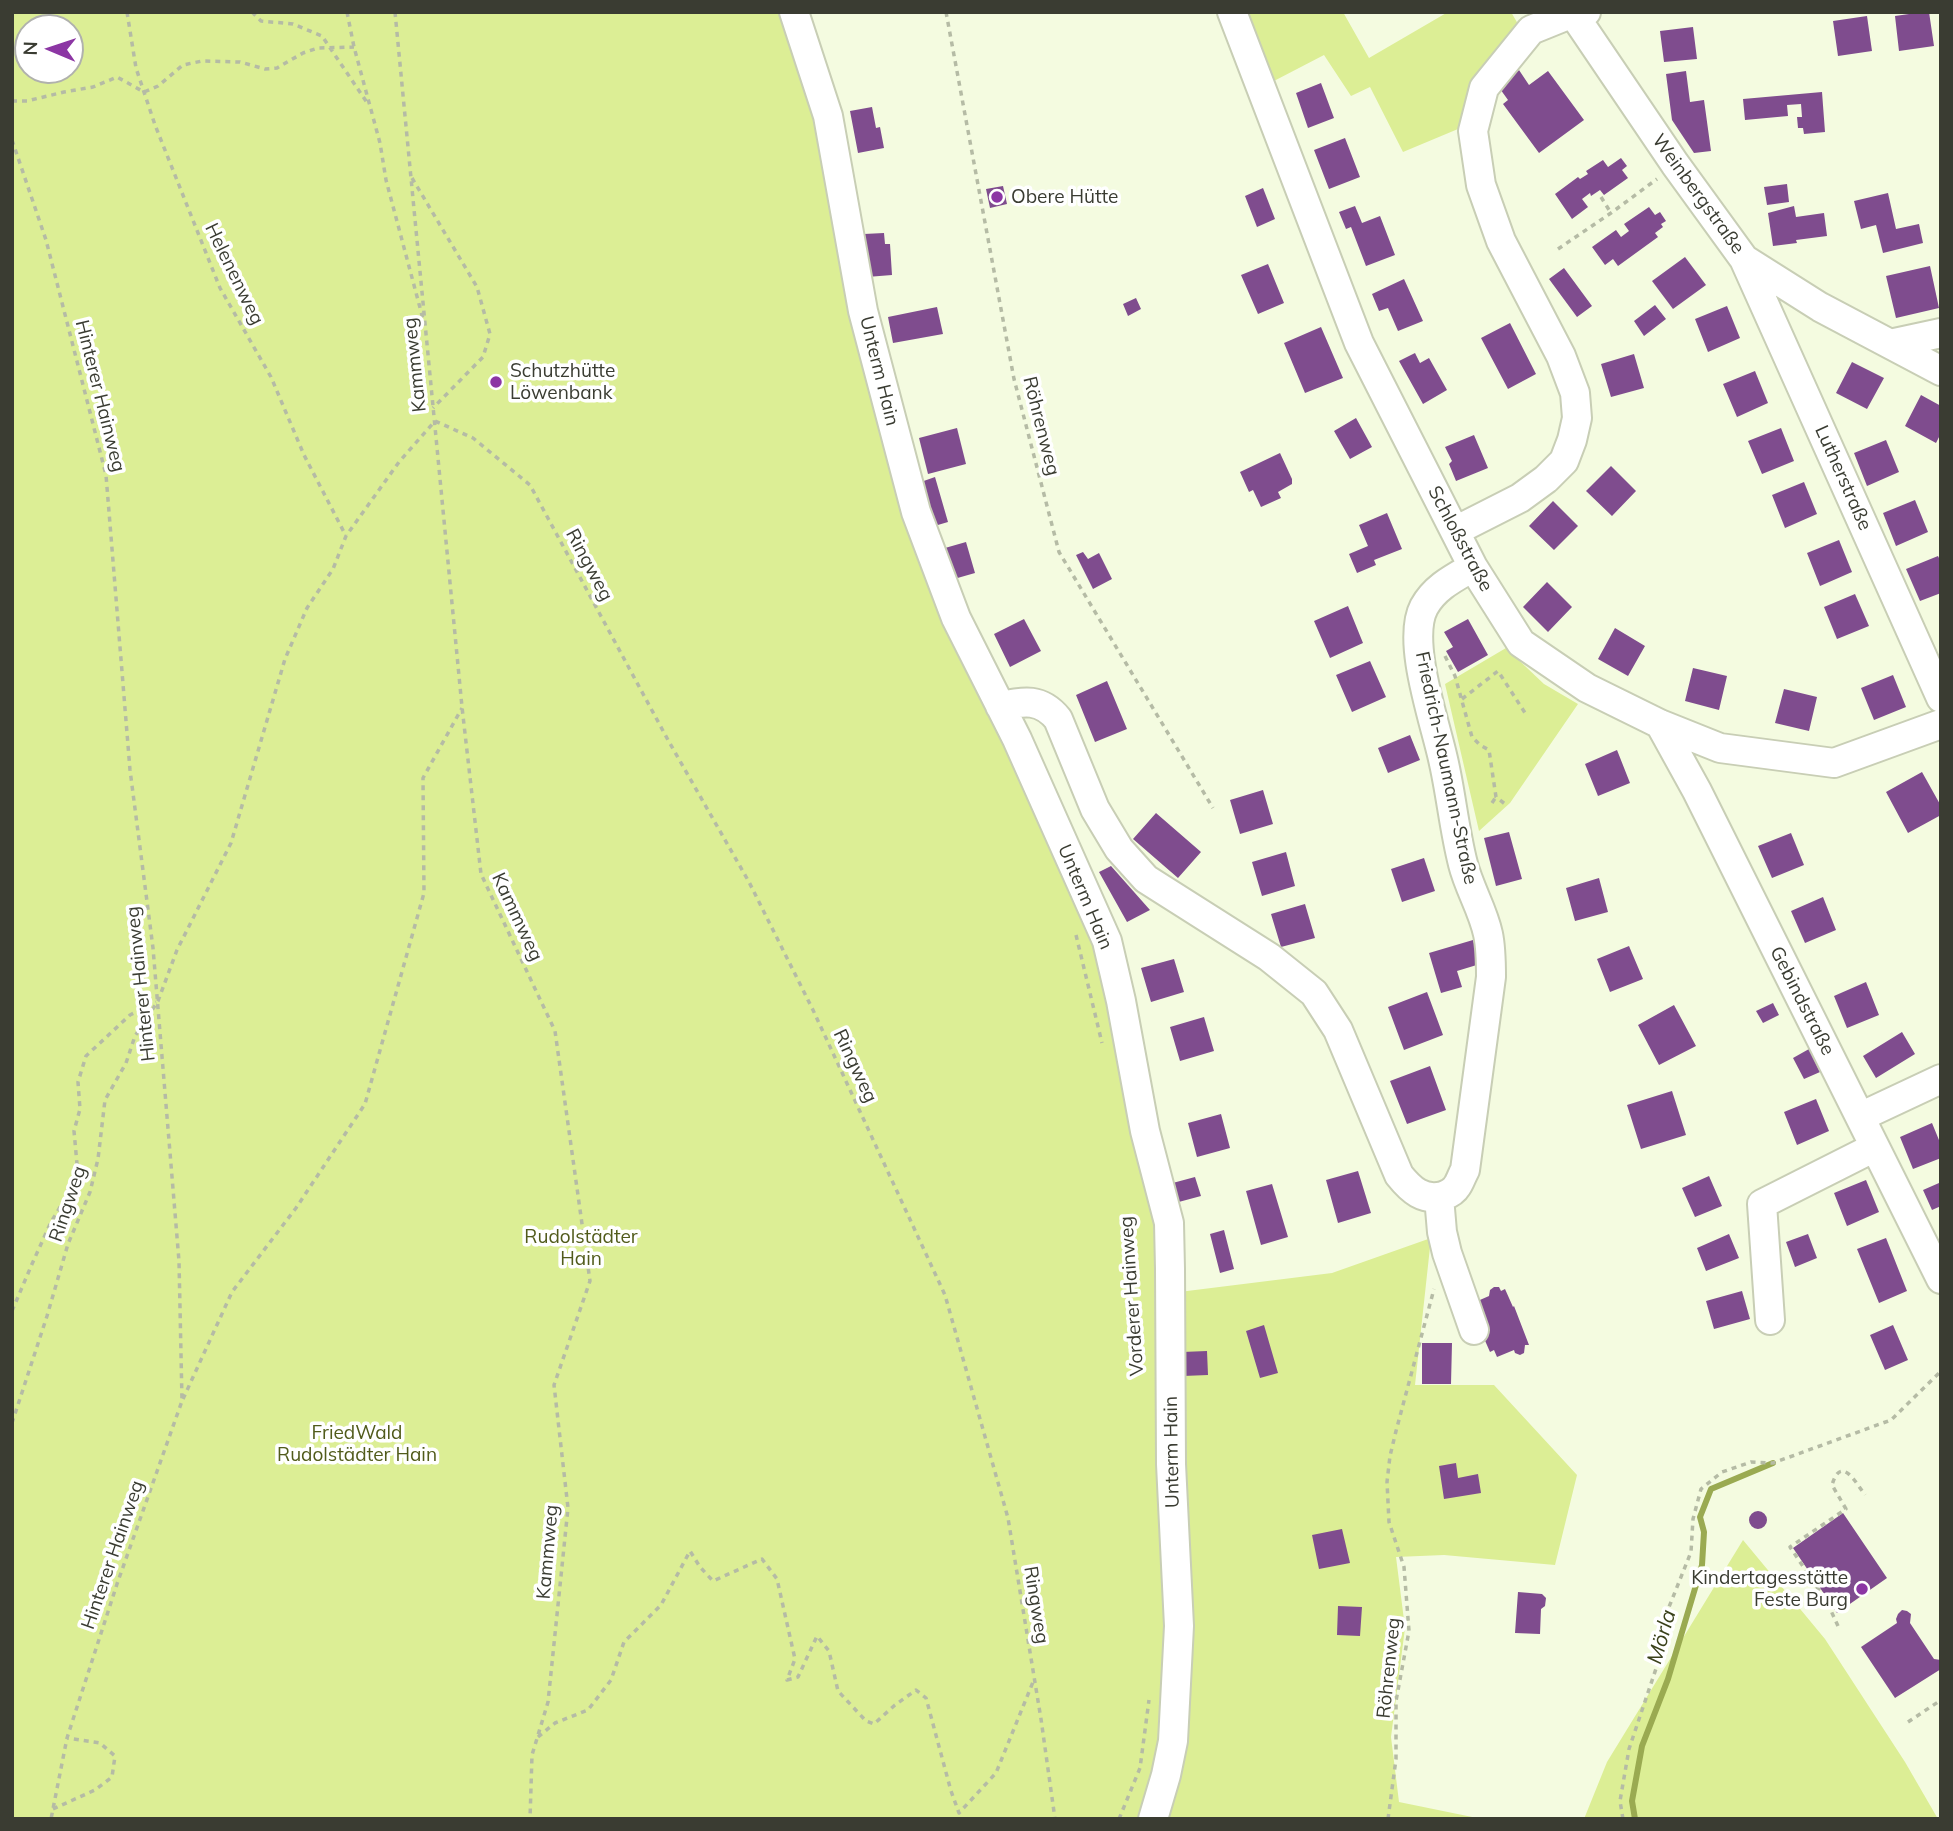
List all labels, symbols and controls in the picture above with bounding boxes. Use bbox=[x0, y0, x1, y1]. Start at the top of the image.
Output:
north arrow bbox=[14, 14, 84, 84]
text: N bbox=[18, 41, 42, 56]
street label: Weinbergstraße bbox=[1647, 130, 1749, 258]
place label: Obere Hütte bbox=[1011, 186, 1118, 208]
marker: Obere Hütte bbox=[989, 189, 1005, 205]
street label: Helenenweg bbox=[200, 219, 268, 329]
street label: Unterm Hain bbox=[854, 314, 904, 428]
street label: Kammweg bbox=[399, 317, 431, 413]
street label: Hinterer Hainweg bbox=[70, 318, 130, 474]
place label: Schutzhütte Löwenbank bbox=[510, 360, 615, 404]
marker: Schutzhütte Löwenbank bbox=[488, 374, 504, 390]
street label: Röhrenweg bbox=[1018, 374, 1064, 478]
street label: Lutherstraße bbox=[1810, 422, 1876, 534]
street label: Schloßstraße bbox=[1423, 482, 1497, 596]
street label: Ringweg bbox=[561, 525, 617, 605]
street label: Friedrich-Naumann-Straße bbox=[1410, 650, 1482, 886]
street label: Unterm Hain bbox=[1053, 841, 1117, 953]
street label: Kammweg bbox=[487, 869, 547, 965]
street label: Hinterer Hainweg bbox=[122, 905, 160, 1063]
street label: Gebindstraße bbox=[1765, 943, 1839, 1059]
street label: Ringweg bbox=[828, 1026, 882, 1106]
street label: Ringweg bbox=[44, 1163, 92, 1245]
street label: Vorderer Hainweg bbox=[1115, 1215, 1149, 1377]
park label: Rudolstädter Hain bbox=[524, 1226, 638, 1270]
street label: Unterm Hain bbox=[1160, 1396, 1184, 1508]
park label: FriedWald Rudolstädter Hain bbox=[277, 1422, 437, 1466]
street label: Hinterer Hainweg bbox=[77, 1478, 149, 1632]
street label: Kammweg bbox=[533, 1504, 563, 1600]
street label: Ringweg bbox=[1019, 1564, 1053, 1646]
place label: Kindertagesstätte Feste Burg bbox=[1691, 1567, 1848, 1611]
marker: Kindertagesstätte Feste Burg bbox=[1854, 1581, 1870, 1597]
water label: Mörla bbox=[1642, 1607, 1682, 1667]
street label: Röhrenweg bbox=[1372, 1616, 1406, 1720]

